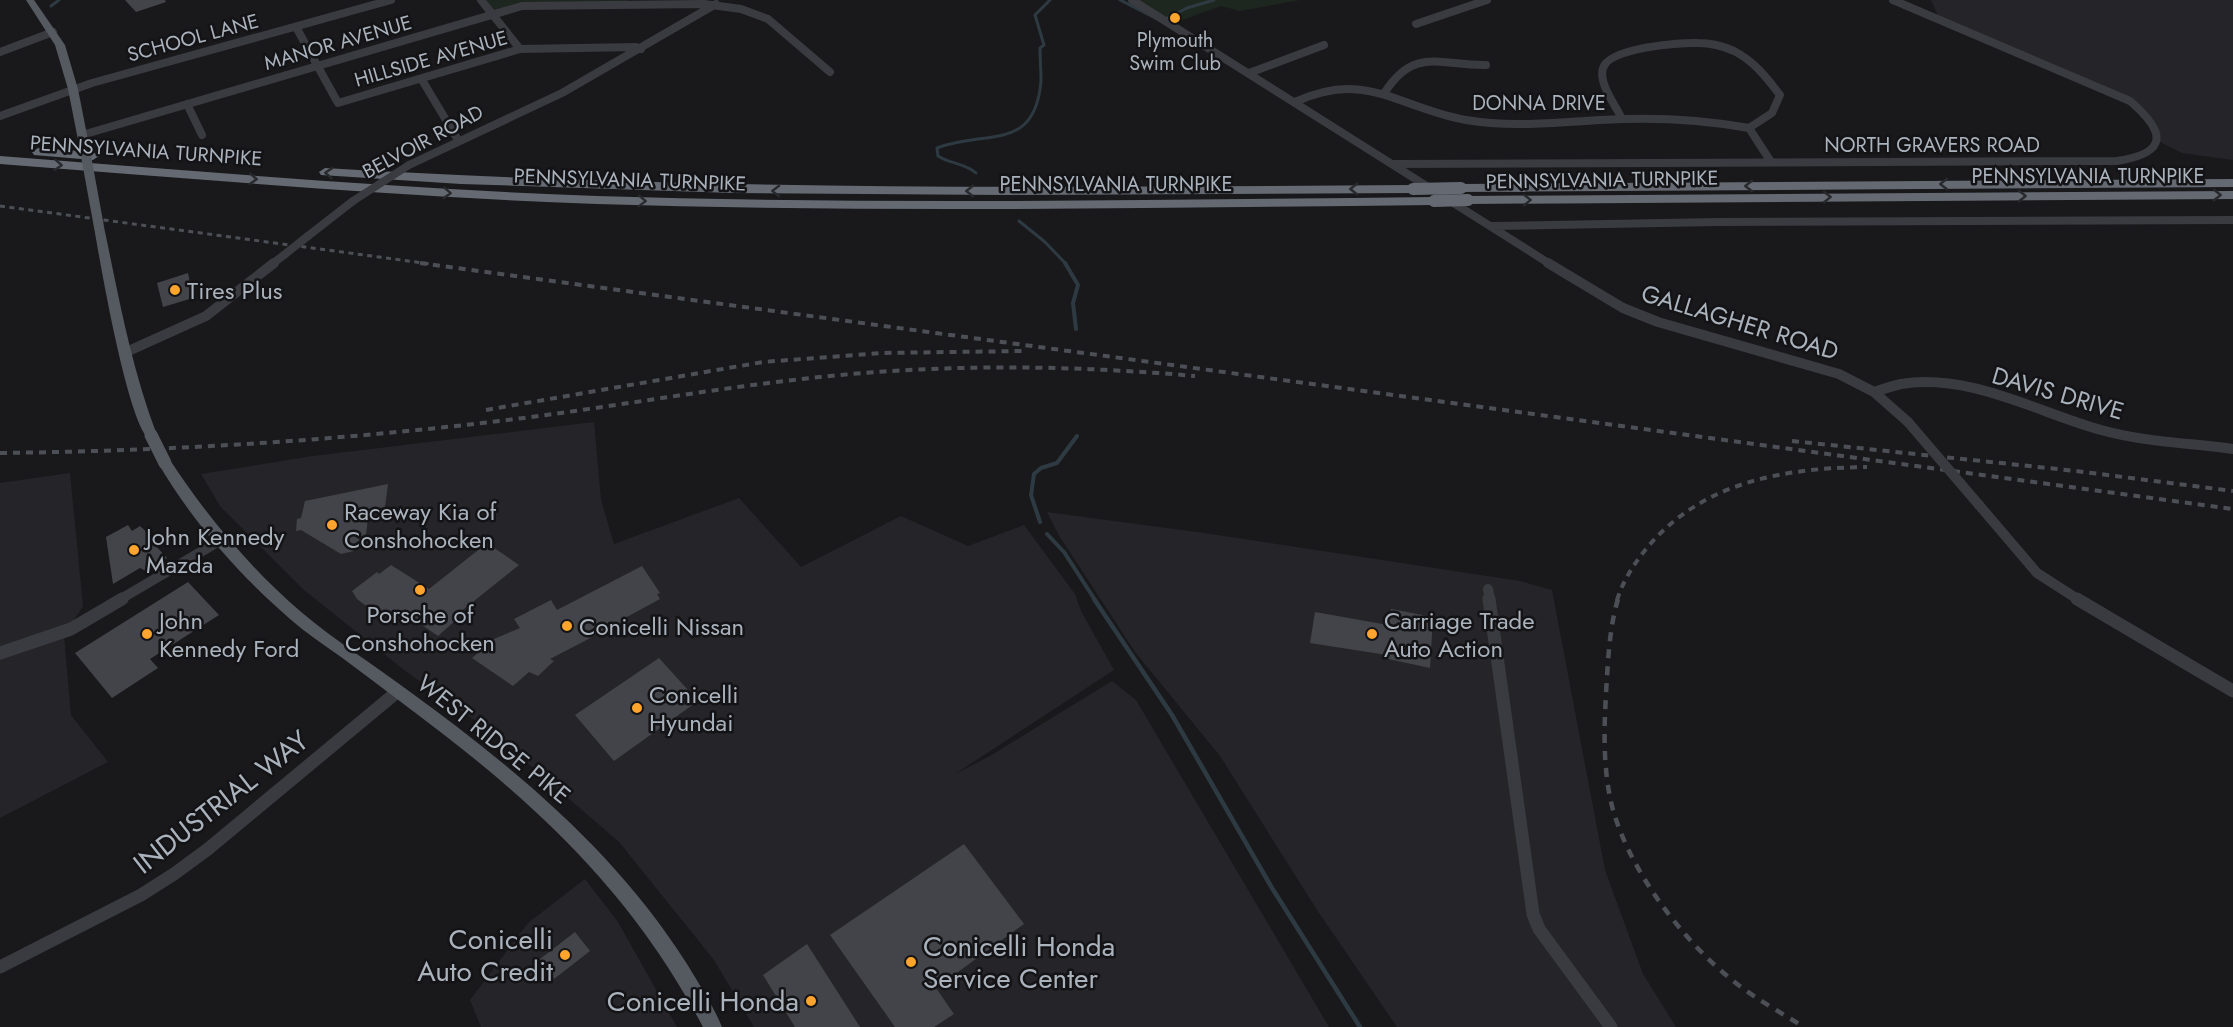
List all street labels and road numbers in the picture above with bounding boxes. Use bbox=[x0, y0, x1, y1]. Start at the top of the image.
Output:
street label: SCHOOL LANE bbox=[124, 7, 262, 69]
street label: MANOR AVENUE bbox=[261, 8, 415, 78]
street label: HILLSIDE AVENUE bbox=[351, 23, 511, 95]
street label: DONNA DRIVE bbox=[1472, 89, 1606, 118]
street label: BELVOIR ROAD bbox=[357, 98, 489, 186]
street label: PENNSYLVANIA TURNPIKE bbox=[29, 128, 263, 174]
street label: NORTH GRAVERS ROAD bbox=[1824, 131, 2040, 160]
street label: PENNSYLVANIA TURNPIKE bbox=[513, 161, 747, 199]
street label: PENNSYLVANIA TURNPIKE bbox=[1972, 162, 2204, 191]
street label: PENNSYLVANIA TURNPIKE bbox=[1485, 163, 1719, 197]
street label: PENNSYLVANIA TURNPIKE bbox=[1000, 170, 1232, 199]
street label: GALLAGHER ROAD bbox=[1637, 275, 1843, 369]
street label: DAVIS DRIVE bbox=[1988, 357, 2128, 429]
street label: WEST RIDGE PIKE bbox=[410, 666, 578, 812]
street label: INDUSTRIAL WAY bbox=[125, 720, 318, 884]

